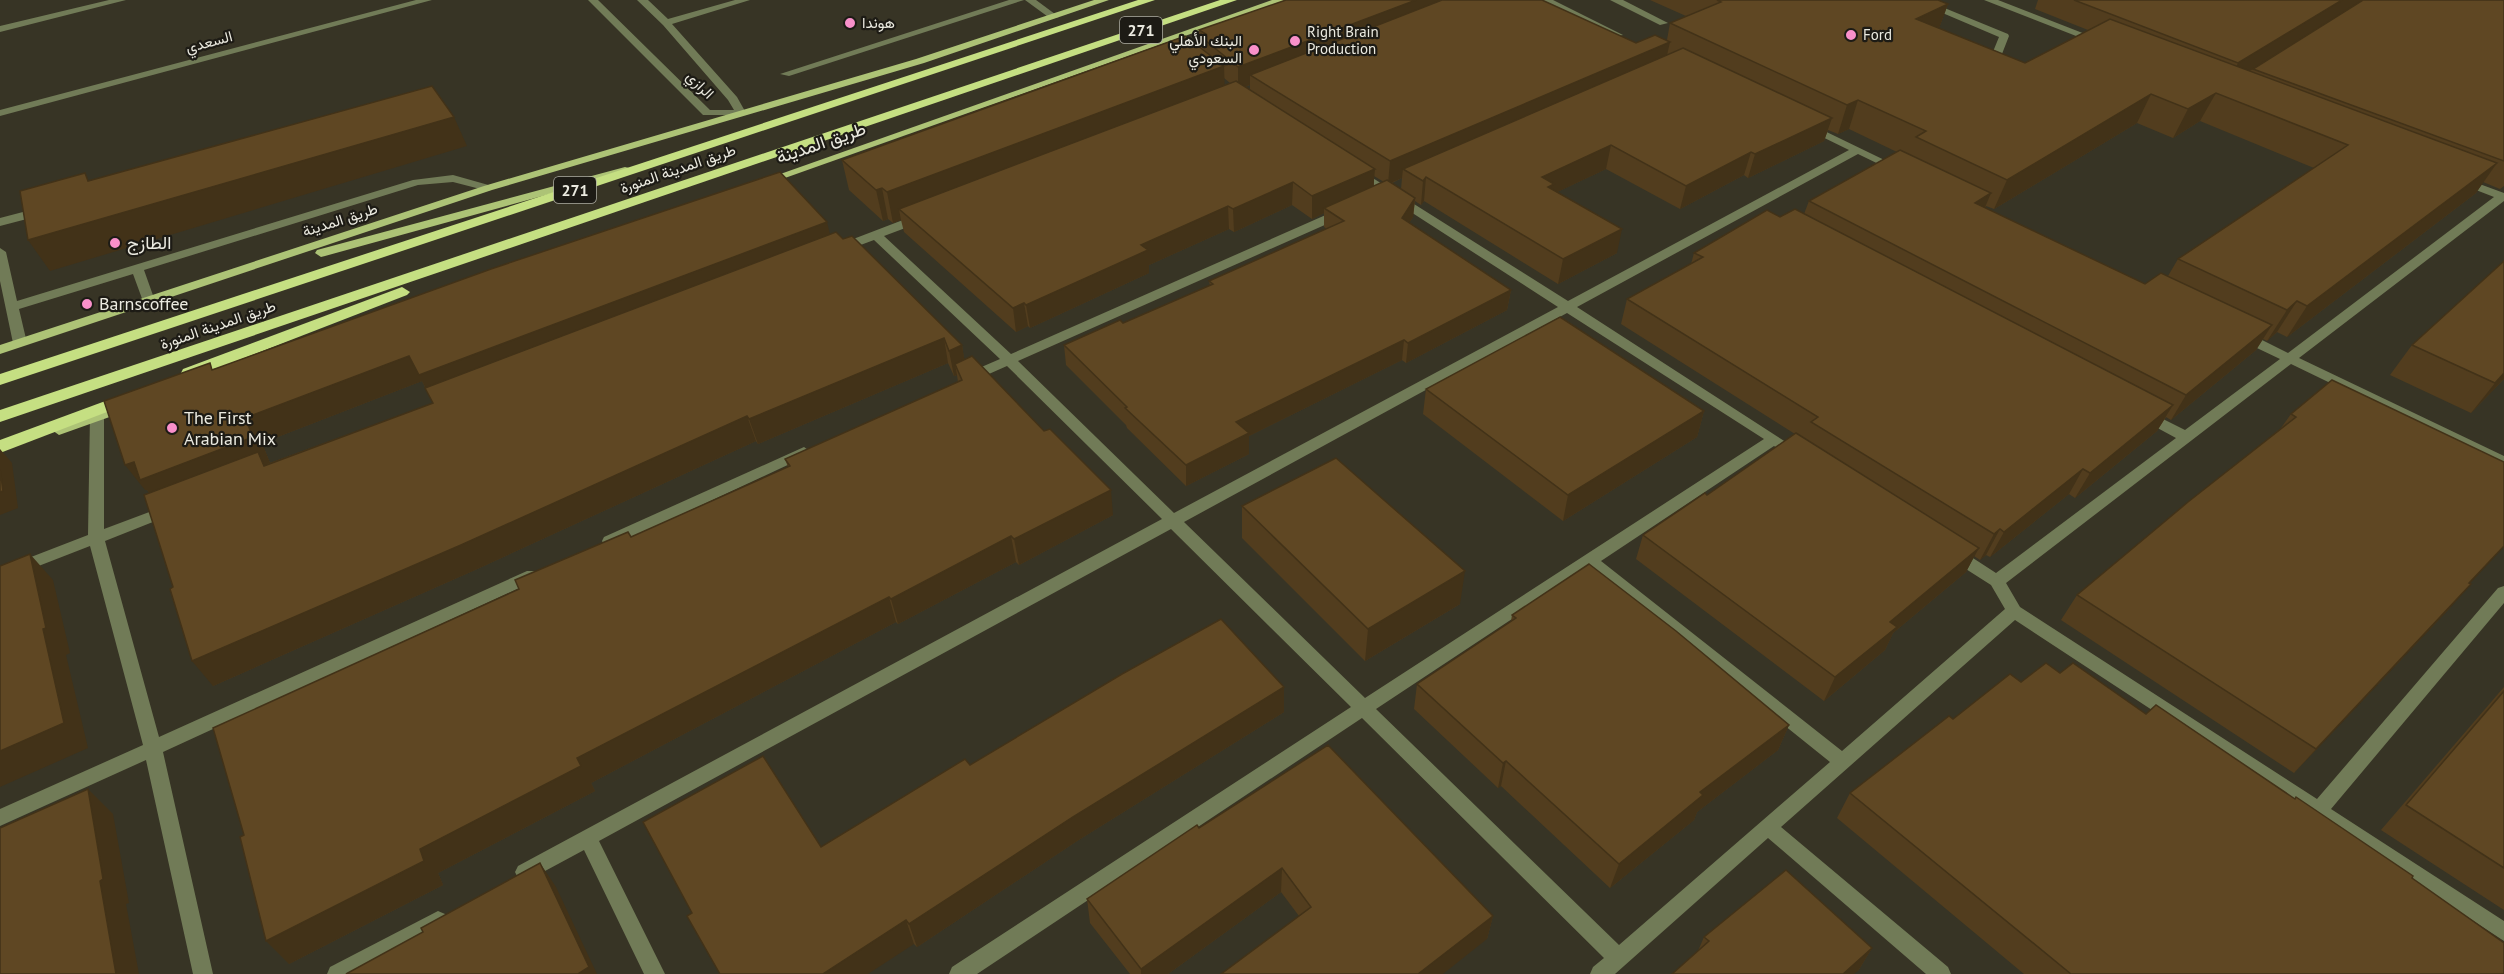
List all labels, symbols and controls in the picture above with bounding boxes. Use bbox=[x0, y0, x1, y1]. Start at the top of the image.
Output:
place label: هوندا bbox=[862, 13, 895, 32]
marker: هوندا bbox=[843, 16, 857, 30]
road number: 271 bbox=[1120, 17, 1162, 43]
place label: Right Brain Production bbox=[1307, 22, 1379, 58]
place label: Ford bbox=[1863, 25, 1892, 44]
street label: السعدي bbox=[183, 26, 235, 61]
marker: Ford bbox=[1844, 28, 1858, 42]
place label: البنك الأهلي السعودي bbox=[1169, 31, 1242, 71]
marker: Right Brain Production bbox=[1288, 34, 1302, 48]
marker: البنك الأهلي السعودي bbox=[1247, 43, 1261, 57]
street label: الرازي bbox=[680, 67, 718, 105]
street label: طريق المدينة bbox=[773, 116, 869, 169]
street label: طريق المدينة المنورة bbox=[618, 140, 739, 198]
road number: 271 bbox=[554, 177, 596, 203]
street label: طريق المدينة bbox=[300, 198, 380, 242]
place label: الطازج bbox=[127, 231, 171, 255]
marker: الطازج bbox=[108, 236, 122, 250]
place label: Barnscoffee bbox=[99, 292, 189, 315]
street label: طريق المدينة المنورة bbox=[158, 296, 279, 354]
marker: Barnscoffee bbox=[80, 297, 94, 311]
place label: The First Arabian Mix bbox=[184, 406, 276, 450]
marker: The First Arabian Mix bbox=[165, 421, 179, 435]

